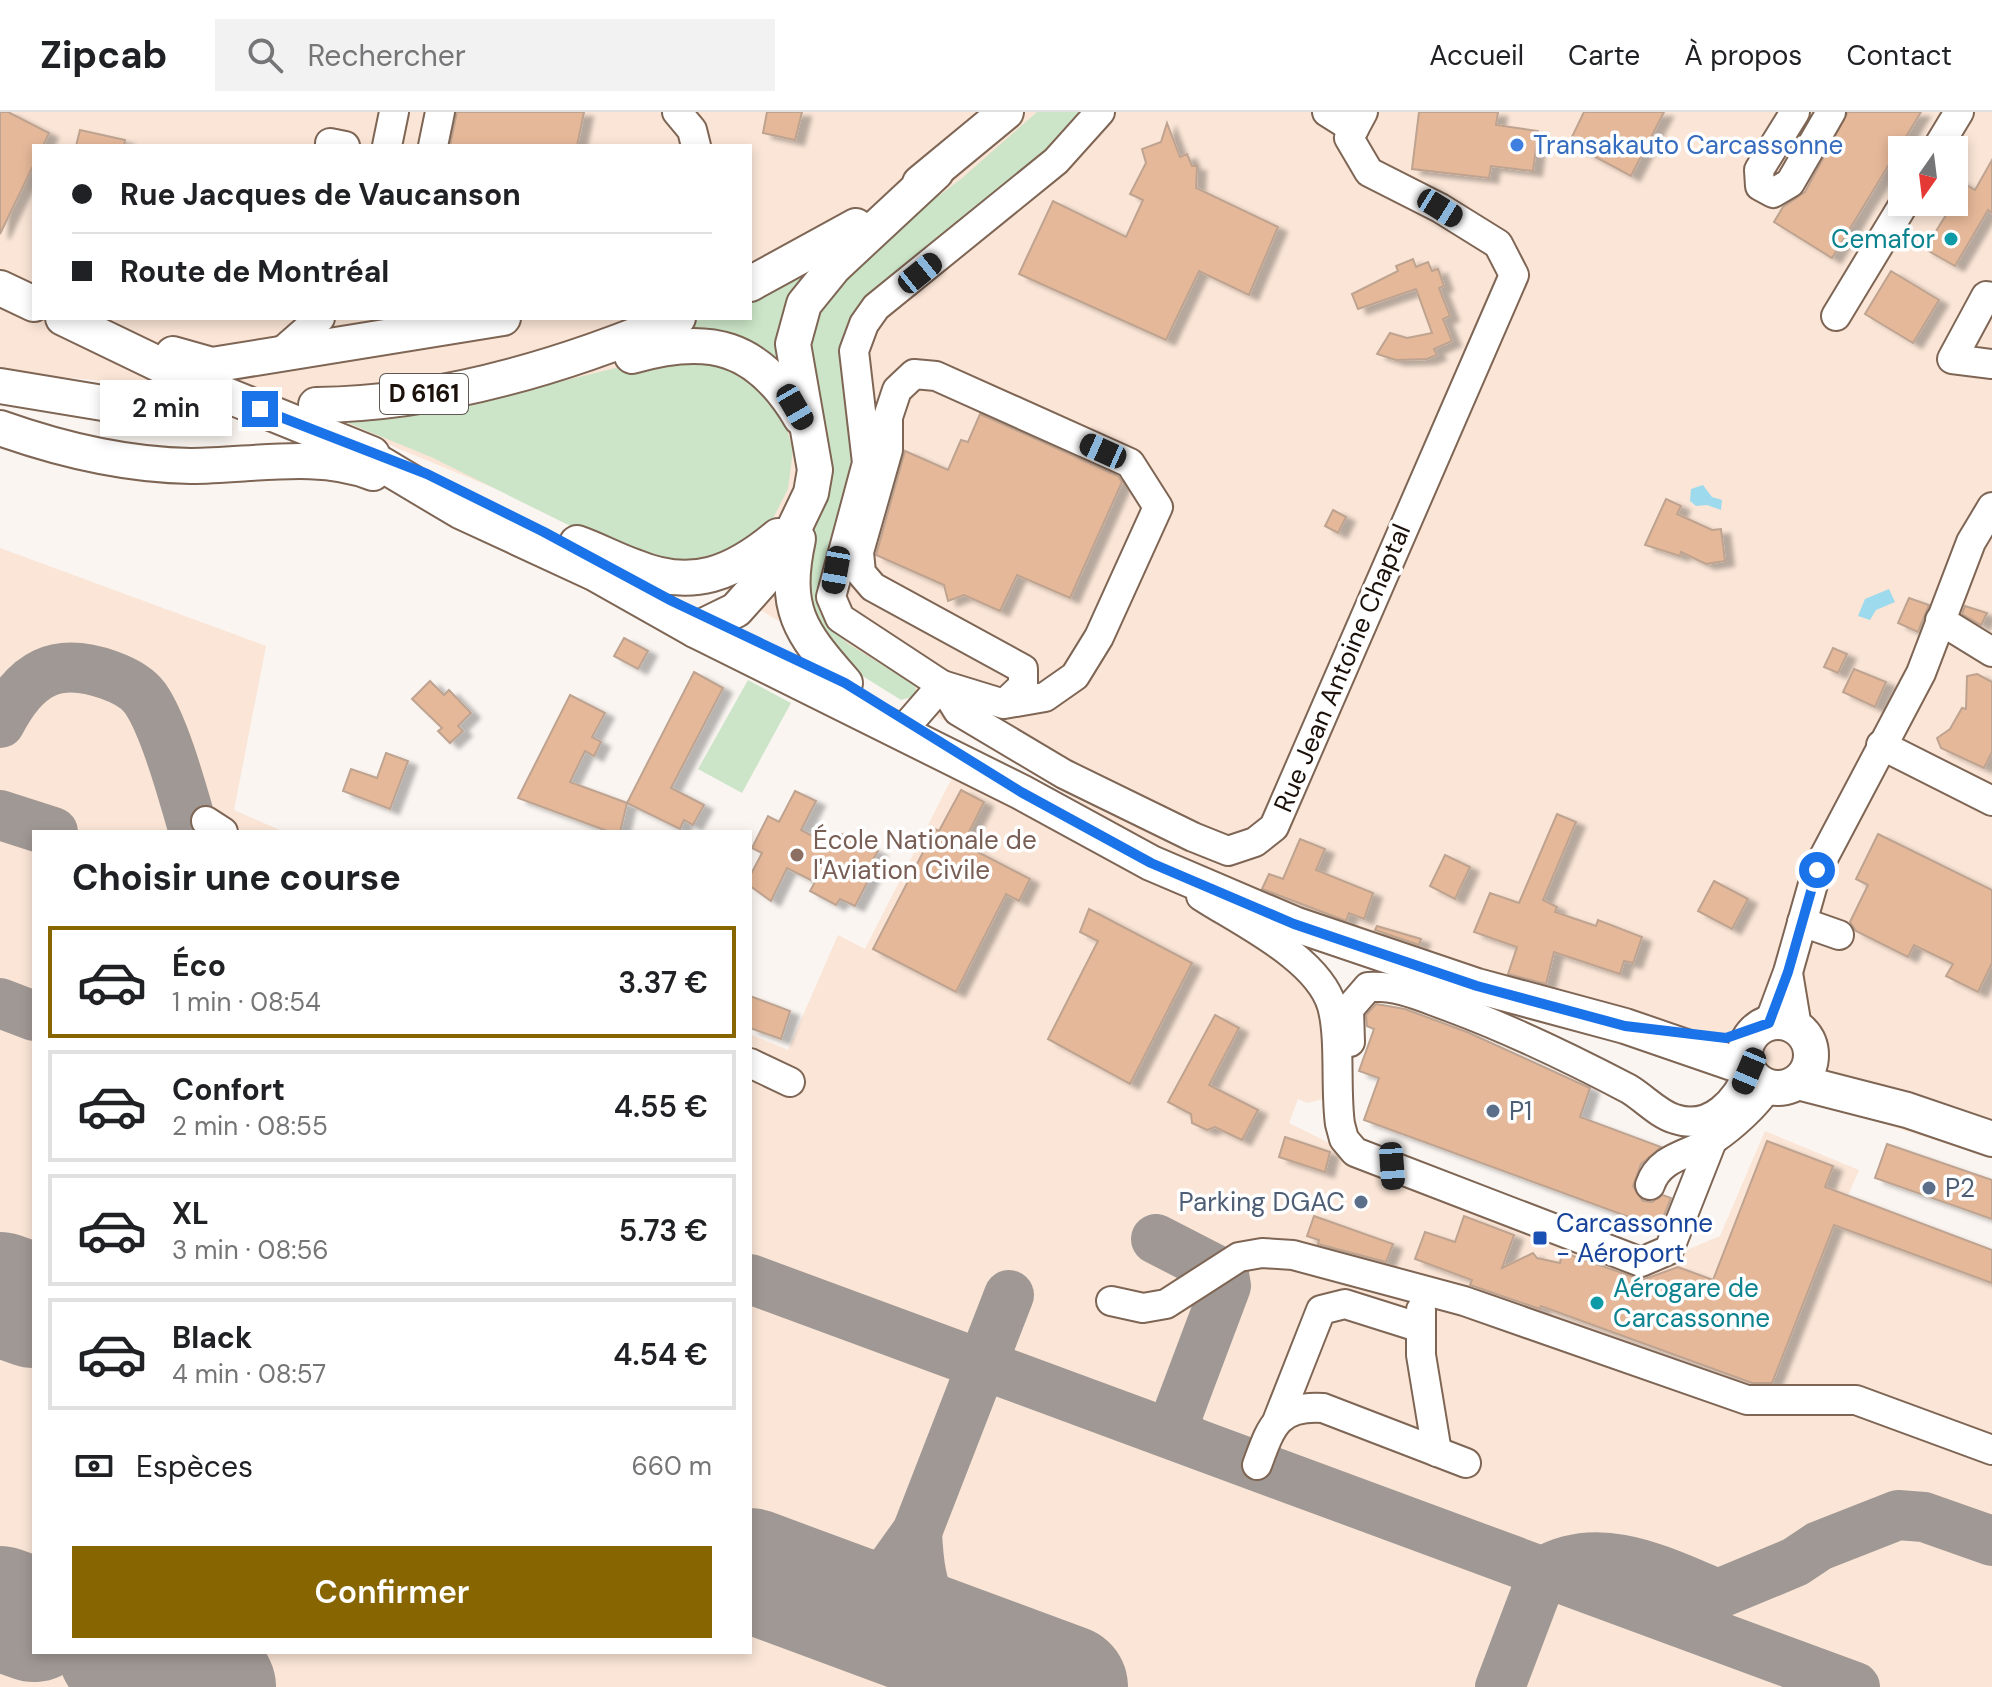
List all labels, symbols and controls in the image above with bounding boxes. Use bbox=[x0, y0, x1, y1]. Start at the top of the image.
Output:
search box bbox=[215, 19, 775, 91]
text: Zipcab bbox=[40, 30, 167, 80]
icon: search bbox=[243, 33, 287, 77]
text: Rechercher bbox=[307, 36, 466, 75]
text: Accueil bbox=[1429, 37, 1524, 74]
text: Carte bbox=[1568, 37, 1640, 74]
text: À propos bbox=[1684, 37, 1802, 74]
text: Contact bbox=[1846, 37, 1952, 74]
place label: Transakauto Carcassonne bbox=[1533, 128, 1843, 162]
marker: Transakauto Carcassonne bbox=[1508, 136, 1526, 154]
north arrow bbox=[1888, 136, 1968, 216]
map controls bbox=[1888, 136, 1968, 216]
text: Rue Jacques de Vaucanson bbox=[120, 175, 521, 214]
car bbox=[1413, 185, 1467, 231]
place label: Cemafor bbox=[1831, 222, 1935, 256]
marker: Cemafor bbox=[1942, 230, 1960, 248]
car bbox=[894, 249, 946, 297]
text: Route de Montréal bbox=[120, 252, 389, 291]
road number: D 6161 bbox=[380, 374, 468, 414]
car bbox=[773, 380, 817, 434]
callout: 2 min bbox=[100, 381, 232, 437]
text: 2 min bbox=[132, 391, 200, 425]
route end bbox=[242, 391, 278, 427]
car bbox=[1076, 430, 1130, 472]
street label: Rue Jean Antoine Chaptal bbox=[1266, 519, 1418, 817]
car bbox=[820, 544, 852, 596]
place label: École Nationale de l'Aviation Civile bbox=[813, 823, 1037, 887]
marker: École Nationale de l'Aviation Civile bbox=[788, 846, 806, 864]
route start bbox=[1799, 852, 1835, 888]
text: Choisir une course bbox=[72, 854, 401, 901]
icon: car bbox=[76, 946, 148, 1018]
text: Éco bbox=[172, 946, 226, 985]
text: 3.37 € bbox=[618, 963, 708, 1002]
text: 1 min · 08:54 bbox=[172, 985, 321, 1019]
car bbox=[1729, 1044, 1769, 1098]
icon: car bbox=[76, 1070, 148, 1142]
text: Confort bbox=[172, 1070, 285, 1109]
text: 4.55 € bbox=[614, 1087, 708, 1126]
place label: P1 bbox=[1509, 1094, 1532, 1128]
marker: P1 bbox=[1484, 1102, 1502, 1120]
text: 2 min · 08:55 bbox=[172, 1109, 328, 1143]
car bbox=[1378, 1141, 1406, 1191]
place label: P2 bbox=[1945, 1171, 1975, 1205]
marker: P2 bbox=[1920, 1179, 1938, 1197]
place label: Parking DGAC bbox=[1179, 1185, 1345, 1219]
marker: Parking DGAC bbox=[1352, 1193, 1370, 1211]
icon: car bbox=[76, 1194, 148, 1266]
text: XL bbox=[172, 1194, 209, 1233]
place label: Carcassonne - Aéroport bbox=[1556, 1206, 1713, 1270]
text: 5.73 € bbox=[619, 1211, 708, 1250]
marker: Carcassonne - Aéroport bbox=[1531, 1229, 1549, 1247]
text: 3 min · 08:56 bbox=[172, 1233, 329, 1267]
place label: Aérogare de Carcassonne bbox=[1613, 1271, 1770, 1335]
marker: Aérogare de Carcassonne bbox=[1588, 1294, 1606, 1312]
icon: car bbox=[76, 1318, 148, 1390]
text: Black bbox=[172, 1318, 252, 1357]
text: 4.54 € bbox=[613, 1335, 708, 1374]
text: 4 min · 08:57 bbox=[172, 1357, 326, 1391]
icon: cash bbox=[72, 1444, 116, 1488]
text: Espèces bbox=[136, 1447, 253, 1486]
text: 660 m bbox=[631, 1449, 712, 1483]
button: Confirmer bbox=[72, 1546, 712, 1638]

